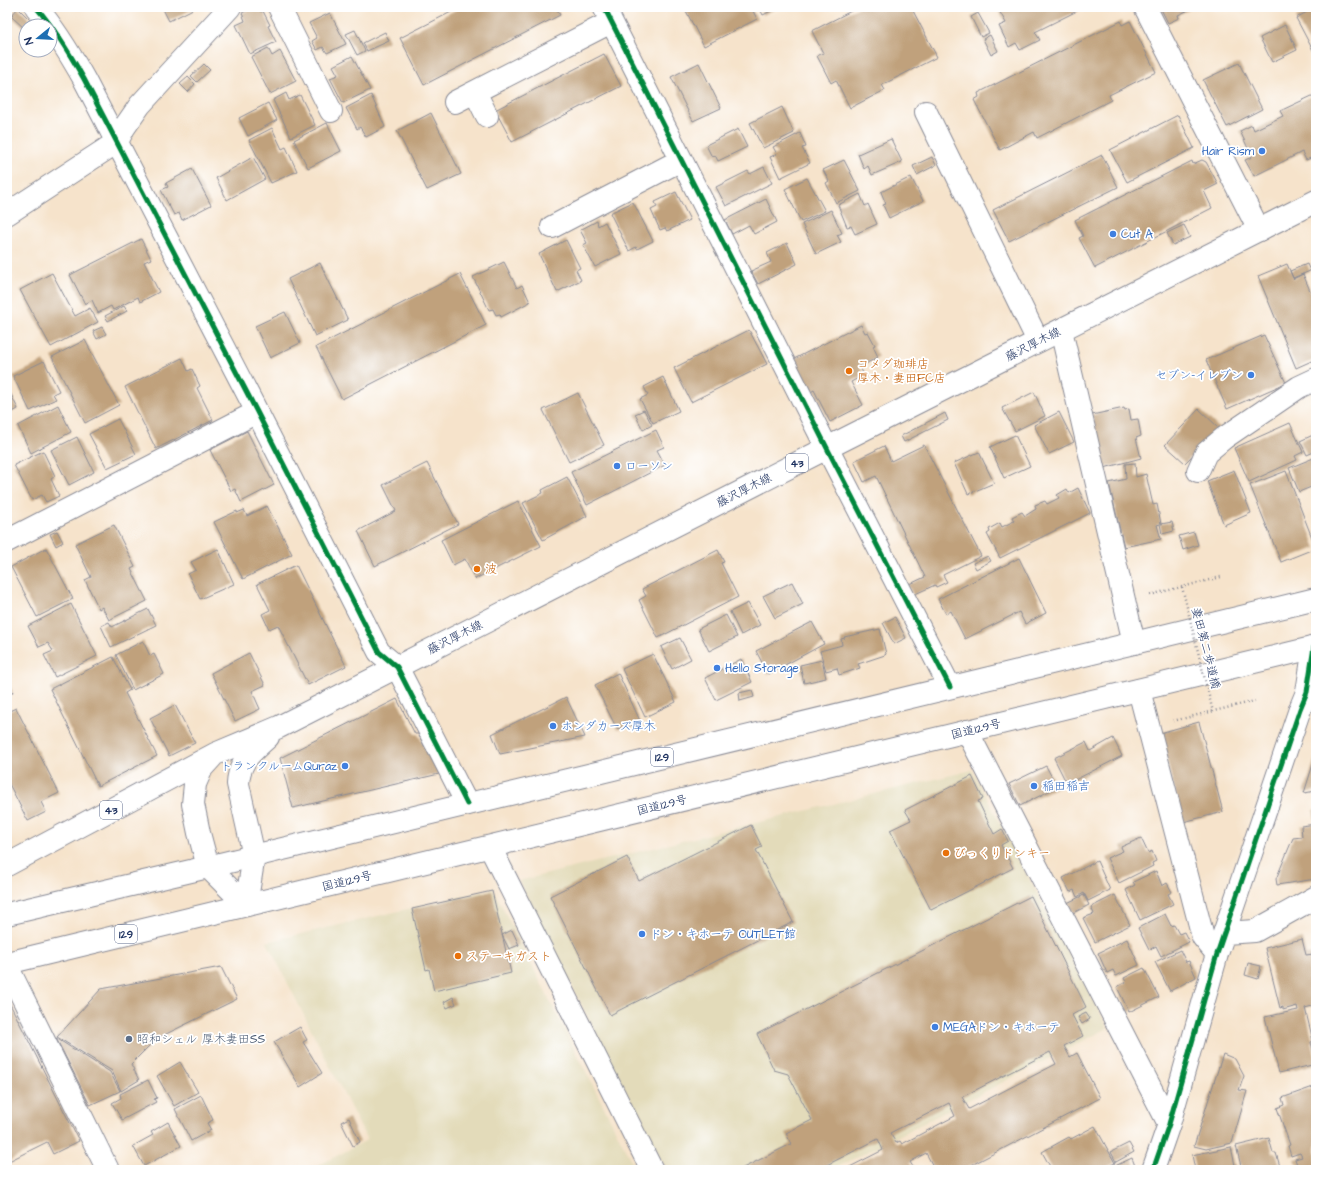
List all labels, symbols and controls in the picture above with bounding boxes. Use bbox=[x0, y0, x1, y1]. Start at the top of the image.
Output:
north arrow bbox=[18, 18, 58, 58]
text: N bbox=[21, 35, 37, 47]
place label: Hair Rism bbox=[1202, 143, 1255, 160]
marker: Hair Rism bbox=[1257, 146, 1267, 156]
place label: Cut A bbox=[1121, 226, 1153, 243]
marker: Cut A bbox=[1108, 229, 1118, 239]
street label: 藤沢厚木線 bbox=[1003, 323, 1064, 366]
place label: コメダ珈琲店 厚木・妻田FC店 bbox=[857, 356, 946, 387]
marker: コメダ珈琲店 厚木・妻田FC店 bbox=[844, 366, 854, 376]
place label: セブン-イレブン bbox=[1155, 367, 1243, 384]
marker: セブン-イレブン bbox=[1246, 370, 1256, 380]
road number: 43 bbox=[786, 454, 808, 472]
place label: ローソン bbox=[625, 458, 673, 475]
marker: ローソン bbox=[612, 461, 622, 471]
street label: 藤沢厚木線 bbox=[714, 469, 775, 512]
place label: 波 bbox=[485, 561, 497, 578]
marker: 波 bbox=[472, 564, 482, 574]
street label: 妻田第二歩道橋 bbox=[1187, 605, 1224, 691]
street label: 藤沢厚木線 bbox=[425, 616, 486, 659]
place label: Hello Storage bbox=[725, 660, 799, 678]
marker: Hello Storage bbox=[712, 663, 722, 673]
street label: 国道129号 bbox=[949, 715, 1003, 744]
place label: ホンダカーズ厚木 bbox=[561, 718, 656, 735]
marker: ホンダカーズ厚木 bbox=[548, 721, 558, 731]
road number: 129 bbox=[651, 748, 673, 766]
place label: トランクルームQuraz bbox=[220, 758, 337, 775]
marker: トランクルームQuraz bbox=[340, 761, 350, 771]
place label: 稲田稲吉 bbox=[1042, 778, 1090, 795]
marker: 稲田稲吉 bbox=[1029, 781, 1039, 791]
street label: 国道129号 bbox=[635, 791, 689, 820]
road number: 43 bbox=[100, 801, 122, 819]
place label: びっくりドンキー bbox=[954, 845, 1050, 862]
marker: びっくりドンキー bbox=[941, 848, 951, 858]
street label: 国道129号 bbox=[320, 867, 374, 896]
road number: 129 bbox=[115, 925, 137, 943]
place label: ドン・キホーテ OUTLET館 bbox=[650, 926, 796, 943]
marker: ドン・キホーテ OUTLET館 bbox=[637, 929, 647, 939]
place label: ステーキガスト bbox=[466, 948, 552, 965]
marker: ステーキガスト bbox=[453, 951, 463, 961]
place label: MEGAドン・キホーテ bbox=[943, 1019, 1060, 1036]
marker: MEGAドン・キホーテ bbox=[930, 1022, 940, 1032]
place label: 昭和シェル 厚木妻田SS bbox=[137, 1031, 266, 1048]
marker: 昭和シェル 厚木妻田SS bbox=[124, 1034, 134, 1044]

